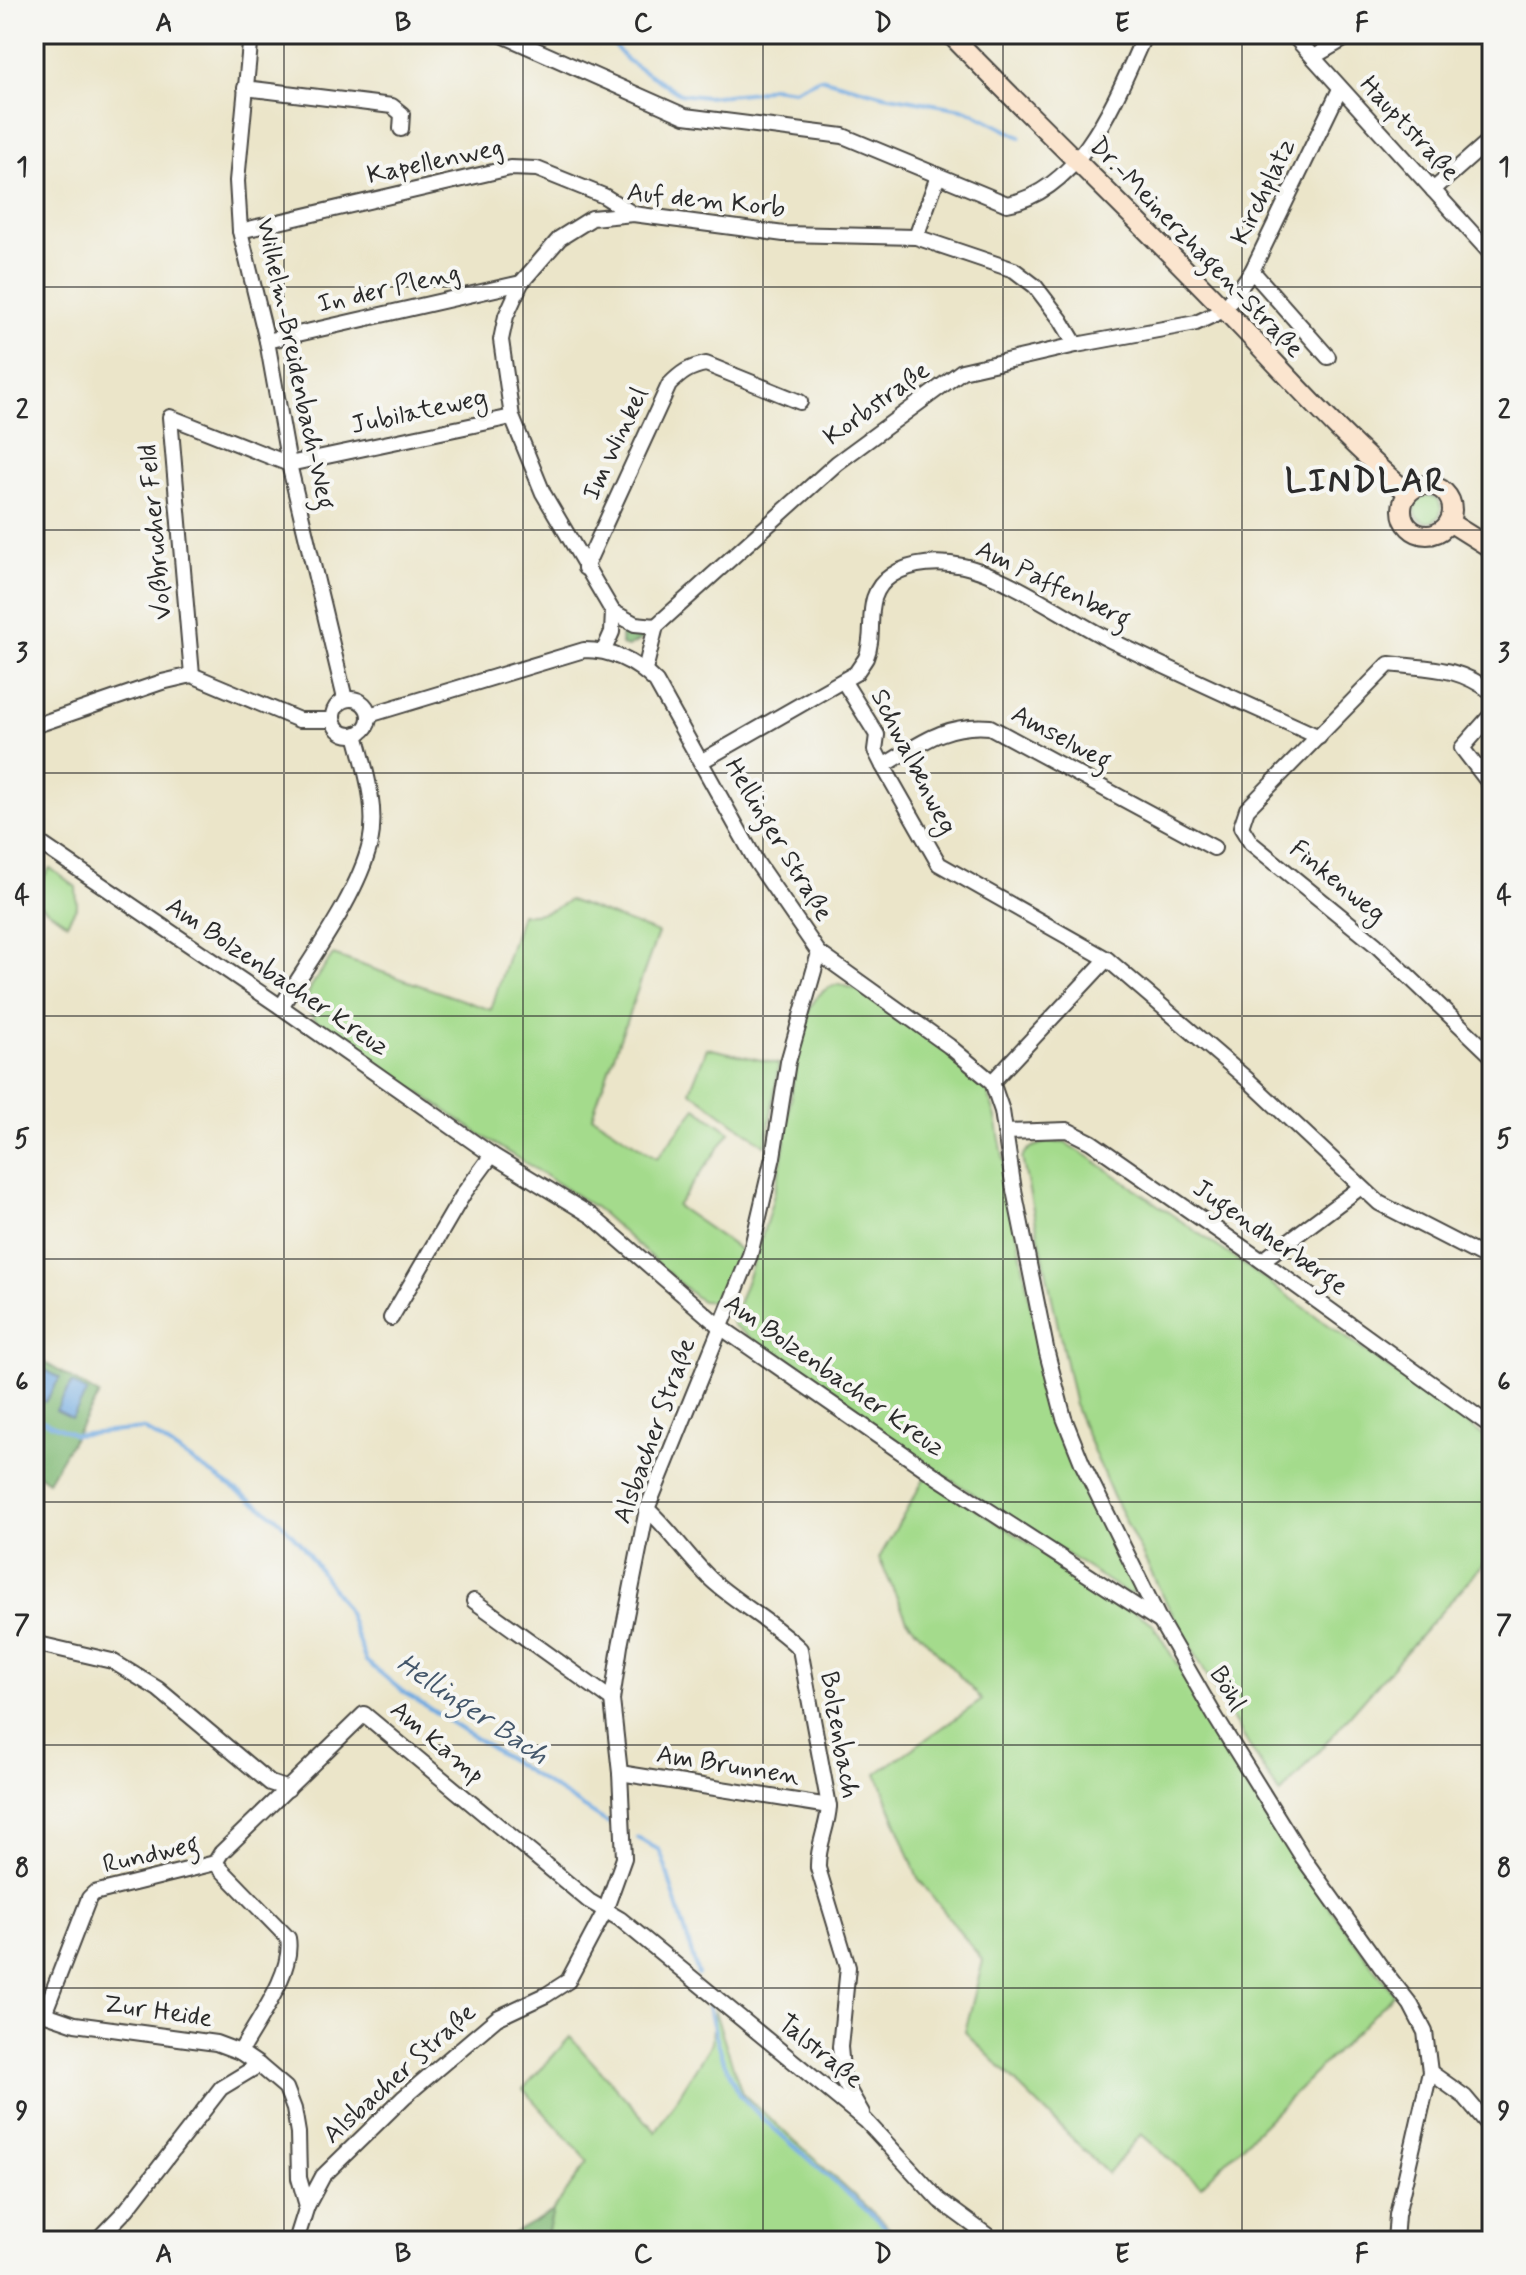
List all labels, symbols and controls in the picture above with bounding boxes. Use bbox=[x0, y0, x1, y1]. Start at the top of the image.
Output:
text: A bbox=[155, 7, 173, 41]
text: B bbox=[395, 7, 411, 41]
text: C bbox=[634, 7, 653, 41]
text: D bbox=[874, 7, 892, 41]
text: E bbox=[1114, 7, 1130, 41]
text: F bbox=[1355, 7, 1369, 41]
street label: Hauptstraße bbox=[1351, 69, 1467, 189]
street label: Dr.-Meinerzhagen-Straße bbox=[1079, 130, 1311, 368]
street label: Kapellenweg bbox=[364, 131, 506, 193]
street label: Kirchplatz bbox=[1224, 133, 1304, 251]
text: 1 bbox=[16, 151, 28, 185]
text: 1 bbox=[1498, 151, 1510, 185]
street label: Auf dem Korb bbox=[625, 176, 787, 226]
street label: Wilhelm-Breidenbach-Weg bbox=[245, 215, 343, 514]
street label: In der Pleng bbox=[315, 256, 463, 322]
street label: Korbstraße bbox=[817, 354, 937, 454]
street label: Jubilateweg bbox=[348, 381, 491, 445]
street label: Im Winkel bbox=[575, 382, 657, 506]
text: 2 bbox=[16, 394, 29, 428]
text: 2 bbox=[1498, 394, 1511, 428]
street label: Voßbrucher Feld bbox=[131, 443, 181, 621]
district label: LINDLAR bbox=[1285, 459, 1447, 504]
street label: Am Paffenberg bbox=[969, 533, 1136, 640]
text: 3 bbox=[16, 637, 28, 671]
text: 3 bbox=[1498, 637, 1510, 671]
street label: Schwalbenweg bbox=[860, 683, 964, 841]
street label: Amselweg bbox=[1004, 697, 1117, 781]
street label: Hellinger Straße bbox=[713, 752, 840, 930]
street label: Finkenweg bbox=[1281, 833, 1392, 933]
text: 4 bbox=[14, 880, 30, 914]
text: 4 bbox=[1496, 880, 1512, 914]
street label: Am Bolzenbacher Kreuz bbox=[159, 890, 395, 1065]
text: 5 bbox=[14, 1123, 30, 1157]
text: 5 bbox=[1496, 1123, 1512, 1157]
street label: Jugendherberge bbox=[1184, 1172, 1354, 1307]
street label: Am Bolzenbacher Kreuz bbox=[717, 1287, 951, 1465]
street label: Alsbacher Straße bbox=[606, 1333, 704, 1528]
text: 6 bbox=[15, 1366, 29, 1400]
text: 6 bbox=[1497, 1366, 1511, 1400]
text: 7 bbox=[14, 1609, 30, 1643]
text: 7 bbox=[1496, 1609, 1512, 1643]
water label: Hellinger Bach bbox=[387, 1646, 555, 1777]
street label: Böhl bbox=[1201, 1660, 1253, 1718]
street label: Bolzenbach bbox=[811, 1669, 867, 1801]
street label: Am Kamp bbox=[383, 1693, 491, 1793]
street label: Am Brunnen bbox=[654, 1738, 802, 1794]
street label: Rundweg bbox=[100, 1827, 203, 1885]
text: 8 bbox=[15, 1852, 29, 1886]
text: 8 bbox=[1497, 1852, 1511, 1886]
street label: Zur Heide bbox=[101, 1988, 215, 2036]
street label: Alsbacher Straße bbox=[316, 1996, 484, 2152]
street label: Talstraße bbox=[770, 2007, 870, 2097]
text: 9 bbox=[16, 2095, 29, 2129]
text: 9 bbox=[1498, 2095, 1511, 2129]
text: A bbox=[155, 2238, 173, 2272]
text: B bbox=[395, 2238, 411, 2272]
text: C bbox=[634, 2238, 653, 2272]
text: D bbox=[874, 2238, 892, 2272]
text: E bbox=[1114, 2238, 1130, 2272]
text: F bbox=[1355, 2238, 1369, 2272]

